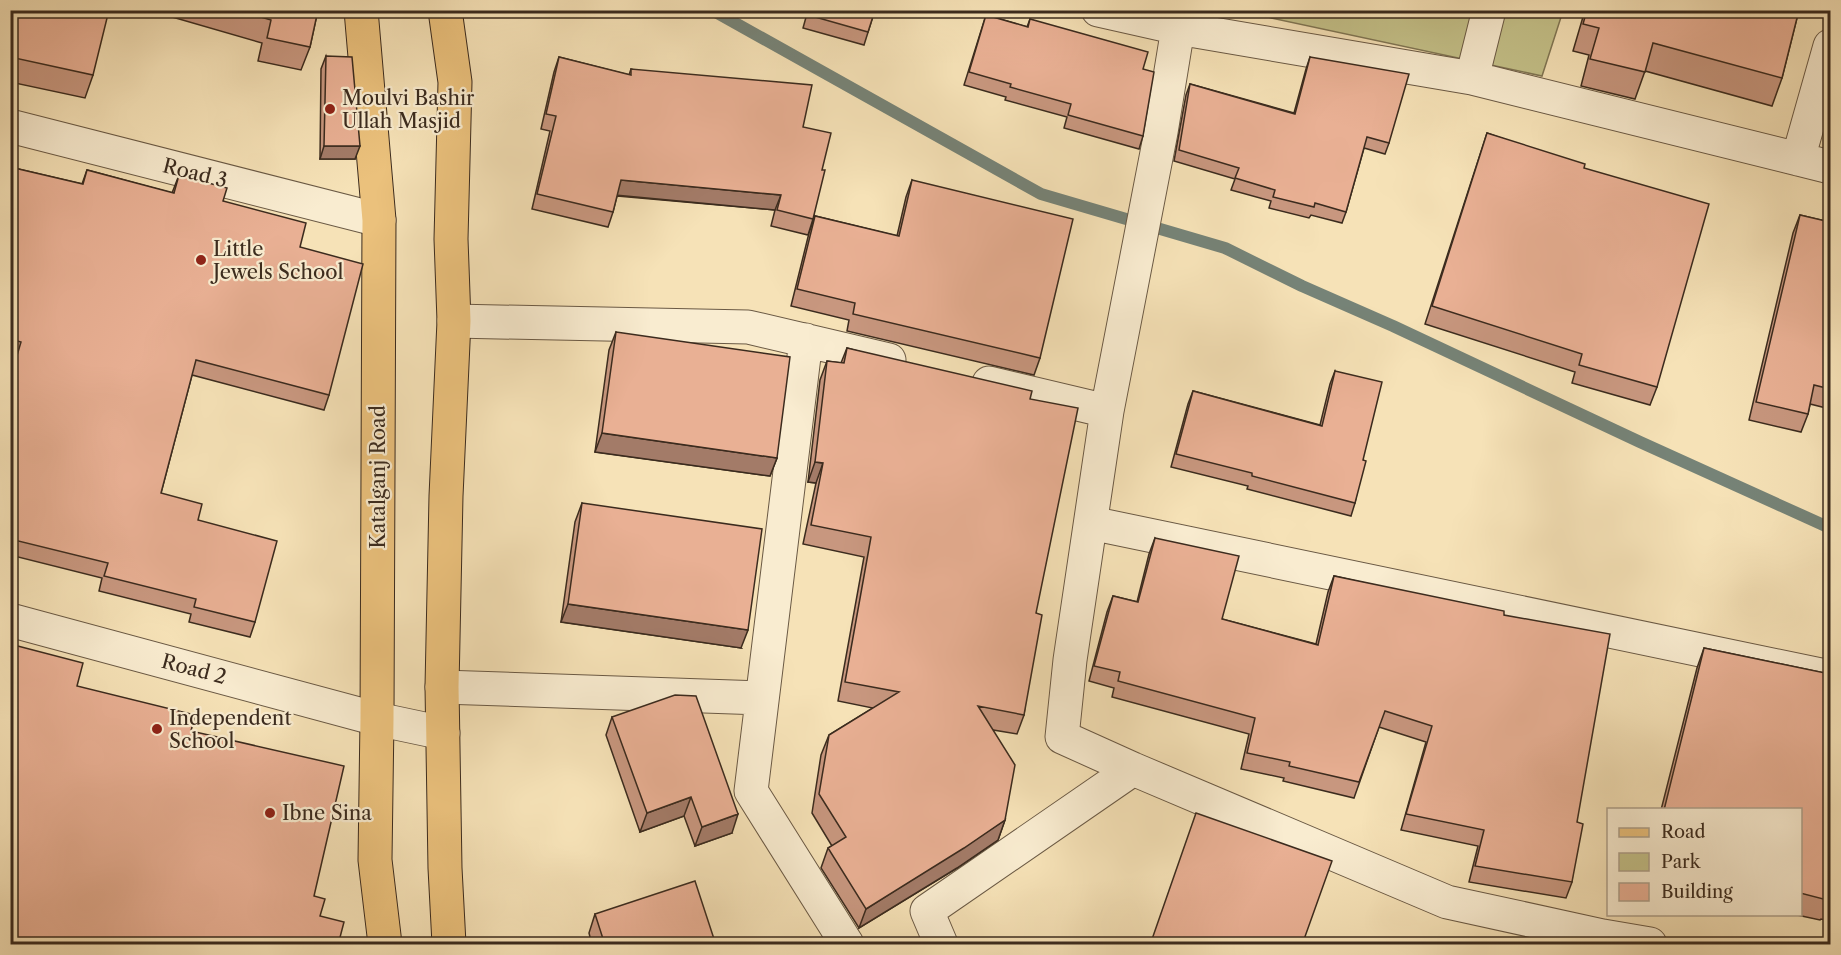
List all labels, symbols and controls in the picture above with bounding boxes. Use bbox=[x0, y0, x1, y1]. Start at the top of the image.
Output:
place label: Moulvi Bashir Ullah Masjid bbox=[342, 86, 475, 133]
marker: Moulvi Bashir Ullah Masjid bbox=[323, 102, 337, 116]
street label: Road 3 bbox=[160, 153, 230, 193]
place label: Little Jewels School bbox=[210, 237, 343, 284]
marker: Little Jewels School bbox=[194, 253, 208, 267]
street label: Katalganj Road bbox=[366, 405, 390, 549]
street label: Road 2 bbox=[159, 649, 229, 689]
place label: Independent School bbox=[169, 706, 291, 753]
marker: Independent School bbox=[150, 722, 164, 736]
place label: Ibne Sina bbox=[282, 801, 372, 825]
marker: Ibne Sina bbox=[263, 806, 277, 820]
legend bbox=[1607, 808, 1802, 916]
text: Road bbox=[1661, 821, 1706, 843]
text: Park bbox=[1661, 851, 1702, 873]
text: Building bbox=[1661, 881, 1733, 903]

